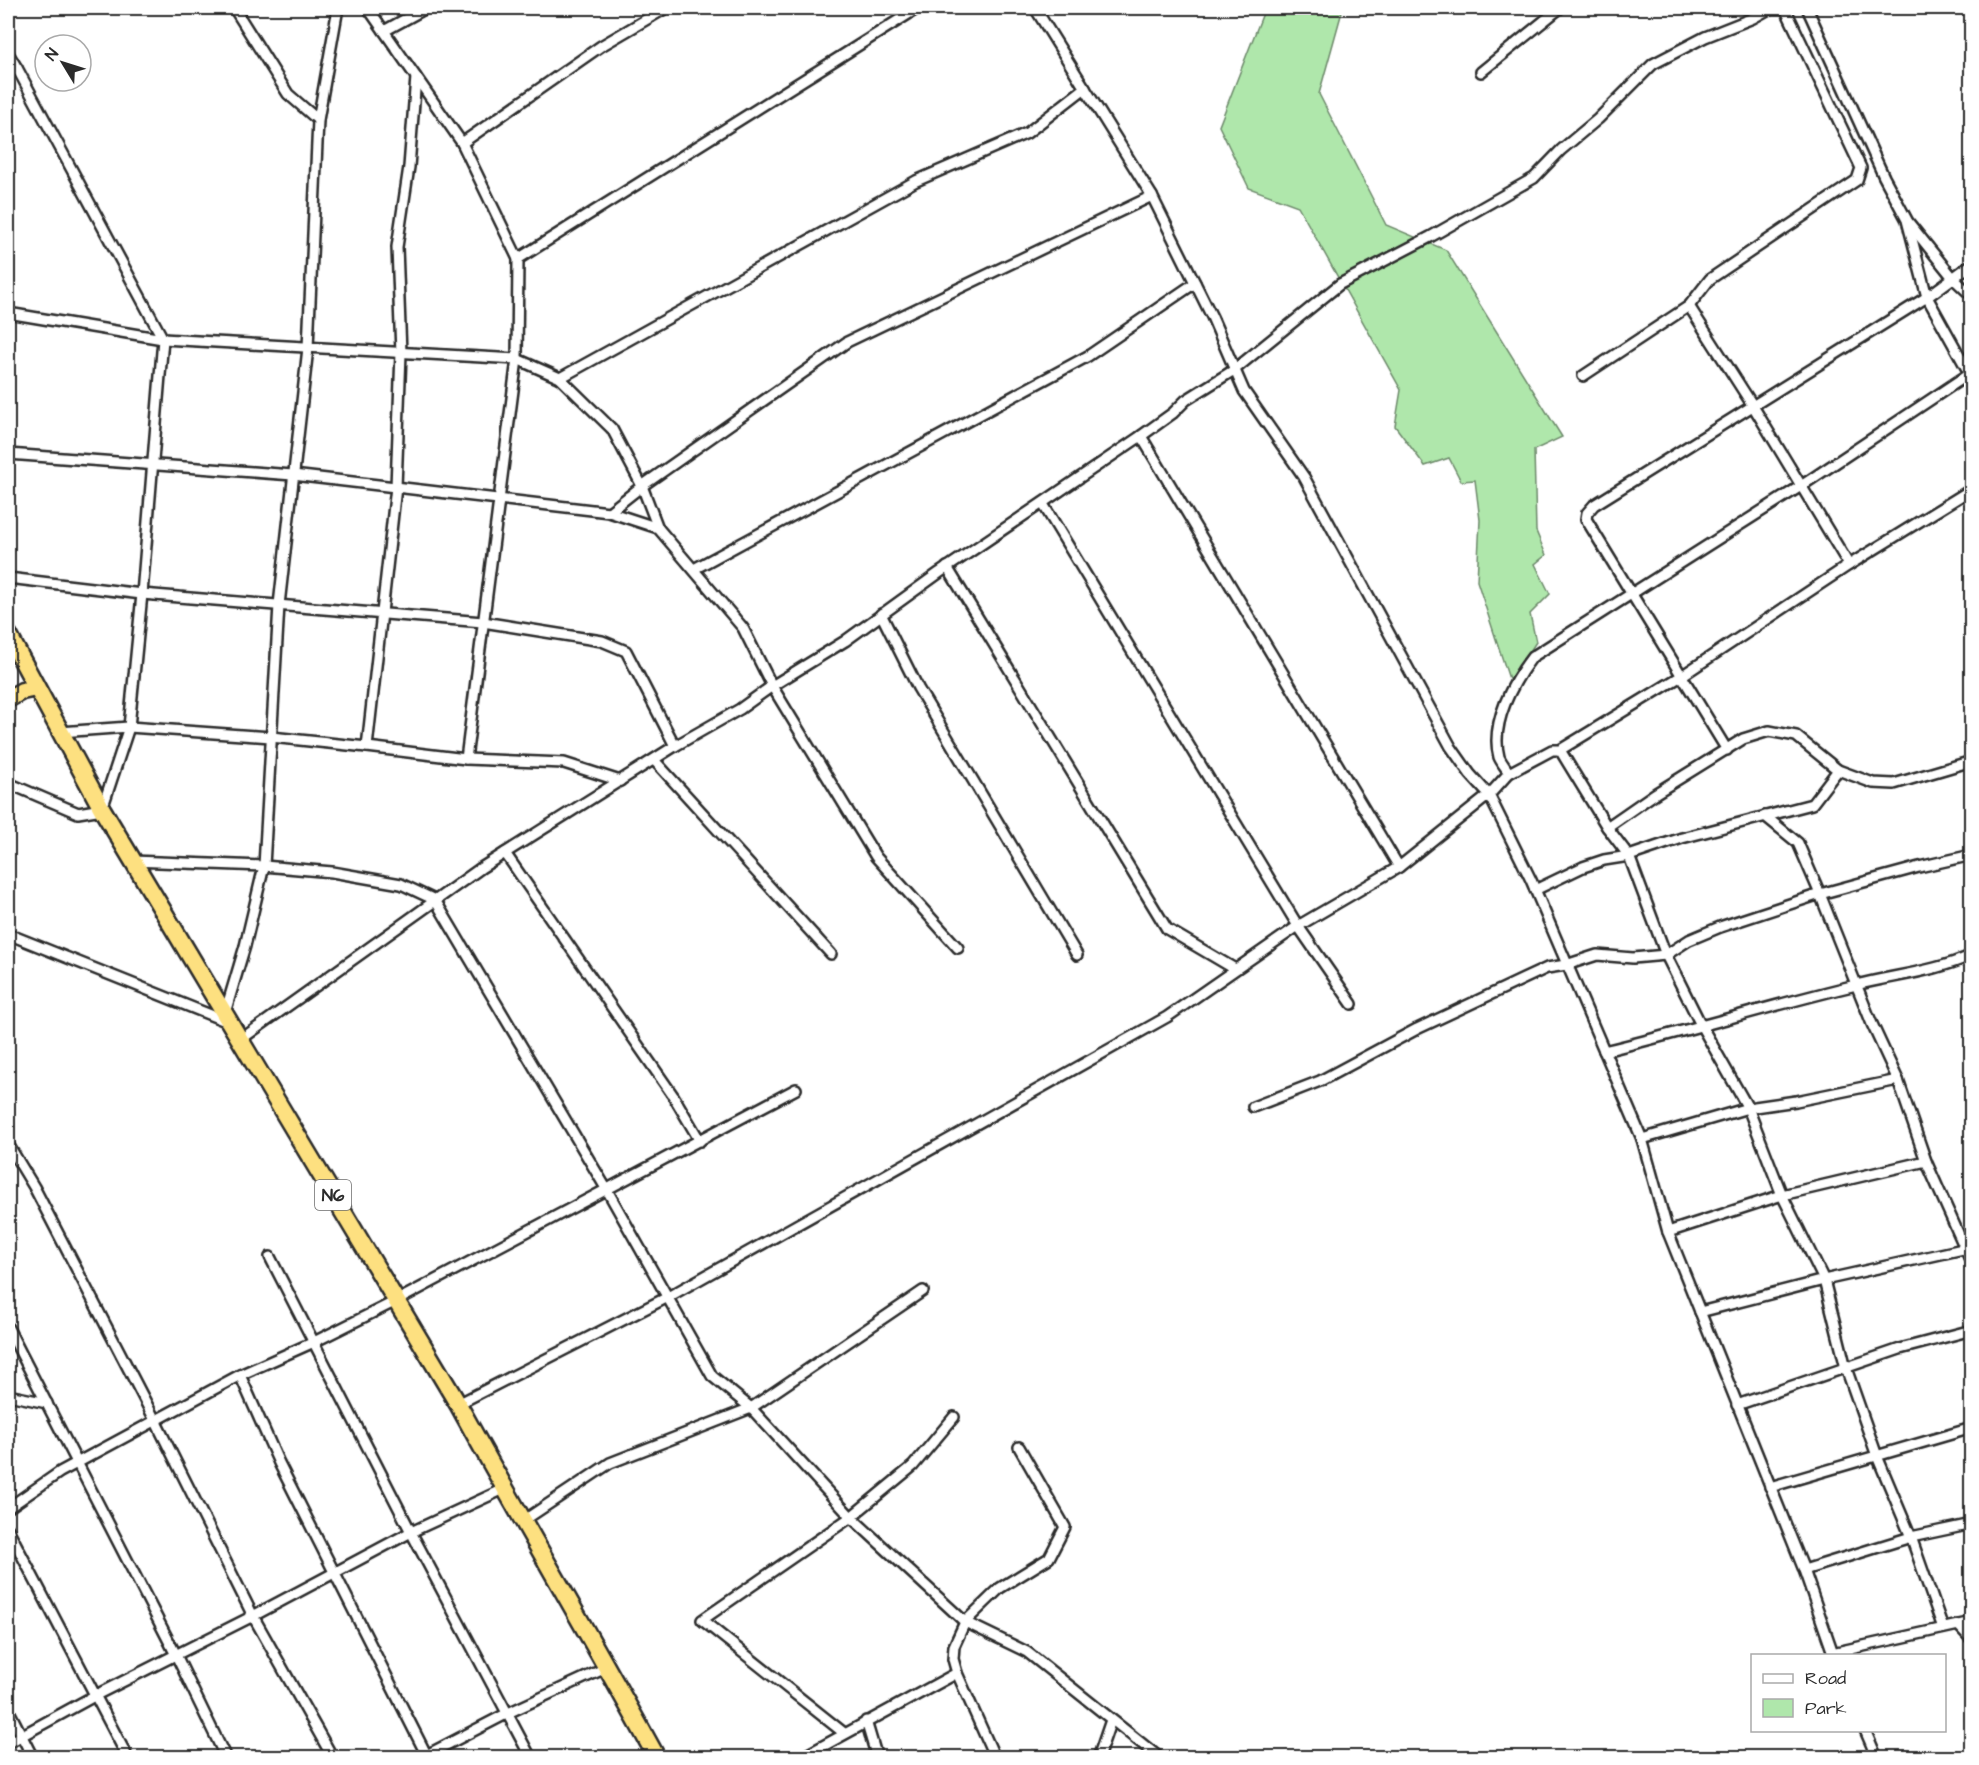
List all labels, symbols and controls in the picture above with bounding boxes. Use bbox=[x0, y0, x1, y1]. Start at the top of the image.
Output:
north arrow bbox=[33, 33, 93, 93]
text: N bbox=[40, 44, 64, 65]
road number: N6 bbox=[315, 1180, 351, 1210]
legend bbox=[1751, 1654, 1946, 1732]
text: Road bbox=[1805, 1666, 1846, 1691]
text: Park bbox=[1805, 1696, 1847, 1721]

